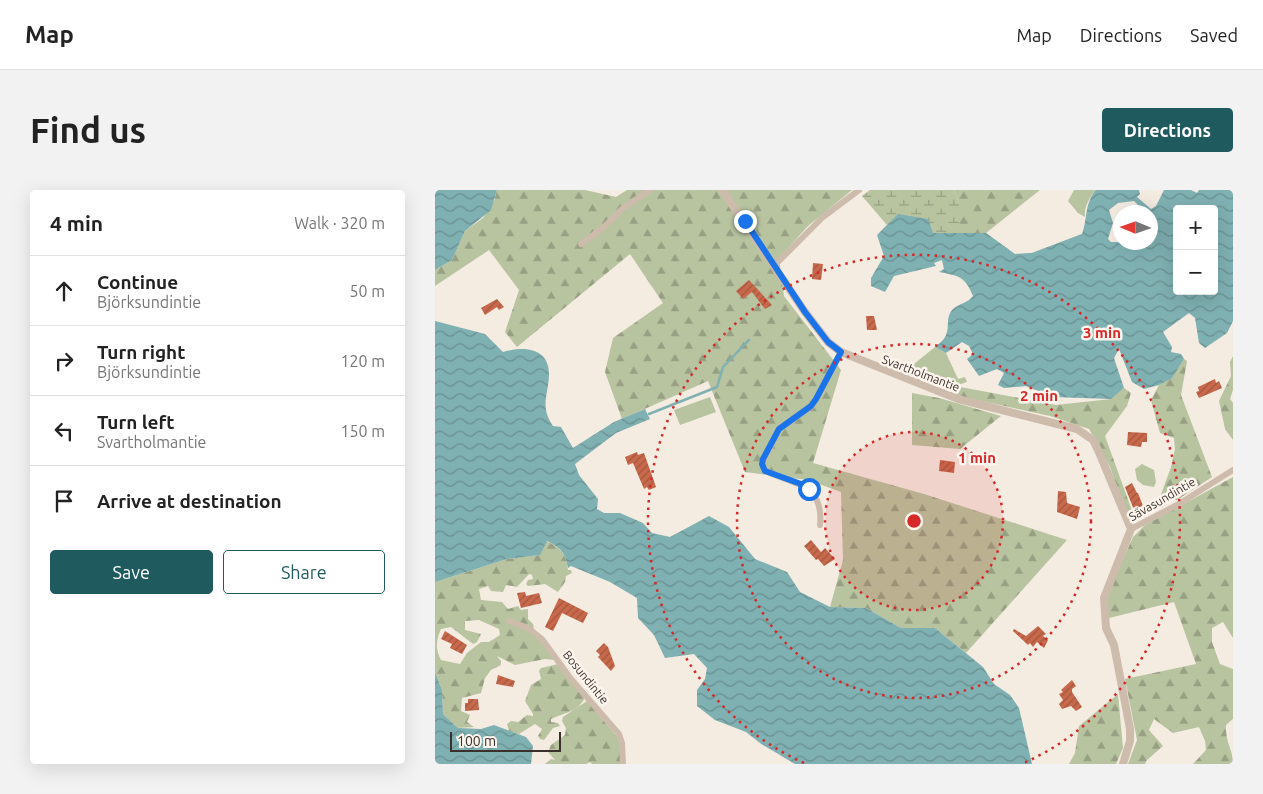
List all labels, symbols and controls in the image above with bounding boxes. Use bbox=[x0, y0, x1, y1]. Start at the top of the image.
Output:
text: Map bbox=[25, 21, 74, 48]
text: Map bbox=[1016, 25, 1052, 45]
text: Directions bbox=[1080, 25, 1162, 45]
text: Saved bbox=[1190, 25, 1238, 45]
button: Directions bbox=[1102, 108, 1233, 152]
text: Find us bbox=[30, 110, 146, 150]
north arrow bbox=[1113, 205, 1158, 250]
map controls bbox=[1173, 205, 1218, 295]
button: + bbox=[1173, 205, 1218, 250]
route end bbox=[734, 210, 757, 233]
text: 4 min bbox=[50, 211, 103, 235]
text: Walk · 320 m bbox=[294, 214, 385, 232]
button: − bbox=[1173, 250, 1218, 295]
text: Continue bbox=[97, 271, 178, 293]
icon: ahead bbox=[50, 277, 78, 305]
text: 50 m bbox=[349, 282, 385, 300]
text: Björksundintie bbox=[97, 293, 201, 311]
text: 3 min bbox=[1083, 324, 1121, 341]
text: Turn right bbox=[97, 341, 185, 363]
icon: right bbox=[50, 347, 78, 375]
text: 120 m bbox=[340, 352, 385, 370]
street label: Svartholmantie bbox=[880, 352, 962, 394]
text: Björksundintie bbox=[97, 363, 201, 381]
text: 2 min bbox=[1020, 387, 1058, 404]
text: Turn left bbox=[97, 411, 175, 433]
icon: left bbox=[50, 417, 78, 445]
text: 150 m bbox=[340, 422, 385, 440]
text: Svartholmantie bbox=[97, 433, 206, 451]
text: 1 min bbox=[958, 449, 996, 466]
street label: Sävasundintie bbox=[1127, 475, 1197, 523]
route start bbox=[798, 478, 821, 501]
icon: arrive bbox=[50, 487, 78, 515]
text: Arrive at destination bbox=[97, 490, 282, 512]
centre of rings bbox=[905, 512, 923, 530]
button: Save bbox=[50, 550, 213, 594]
button: Share bbox=[223, 550, 385, 594]
street label: Bosundintie bbox=[561, 648, 611, 706]
scale bar bbox=[450, 729, 561, 752]
text: 100 m bbox=[457, 733, 496, 749]

